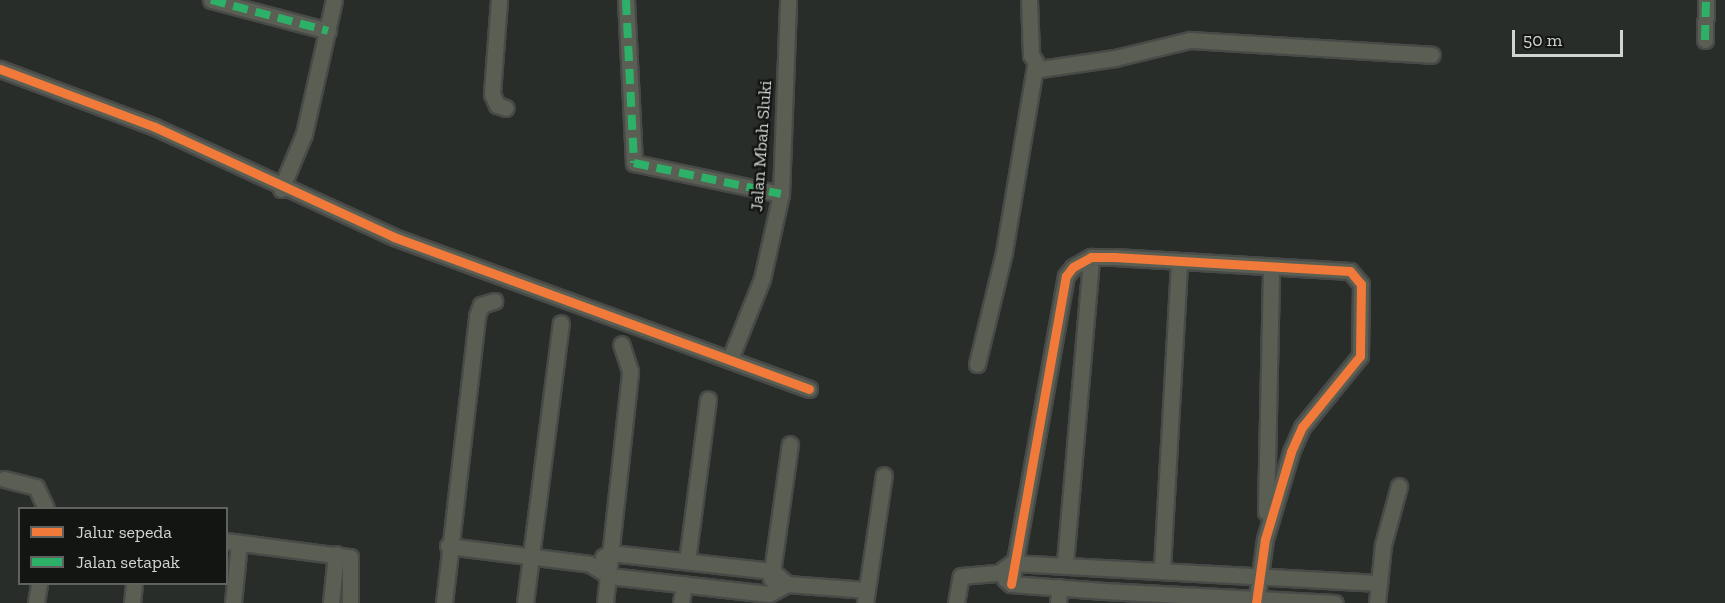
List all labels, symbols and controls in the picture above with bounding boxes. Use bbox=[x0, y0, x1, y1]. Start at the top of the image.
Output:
scale bar bbox=[1515, 18, 1626, 56]
text: 50 m bbox=[1523, 29, 1562, 51]
street label: Jalan Mbah Sluki bbox=[746, 80, 776, 212]
legend bbox=[18, 507, 228, 585]
text: Jalur sepeda bbox=[76, 521, 172, 543]
text: Jalan setapak bbox=[76, 551, 180, 573]

